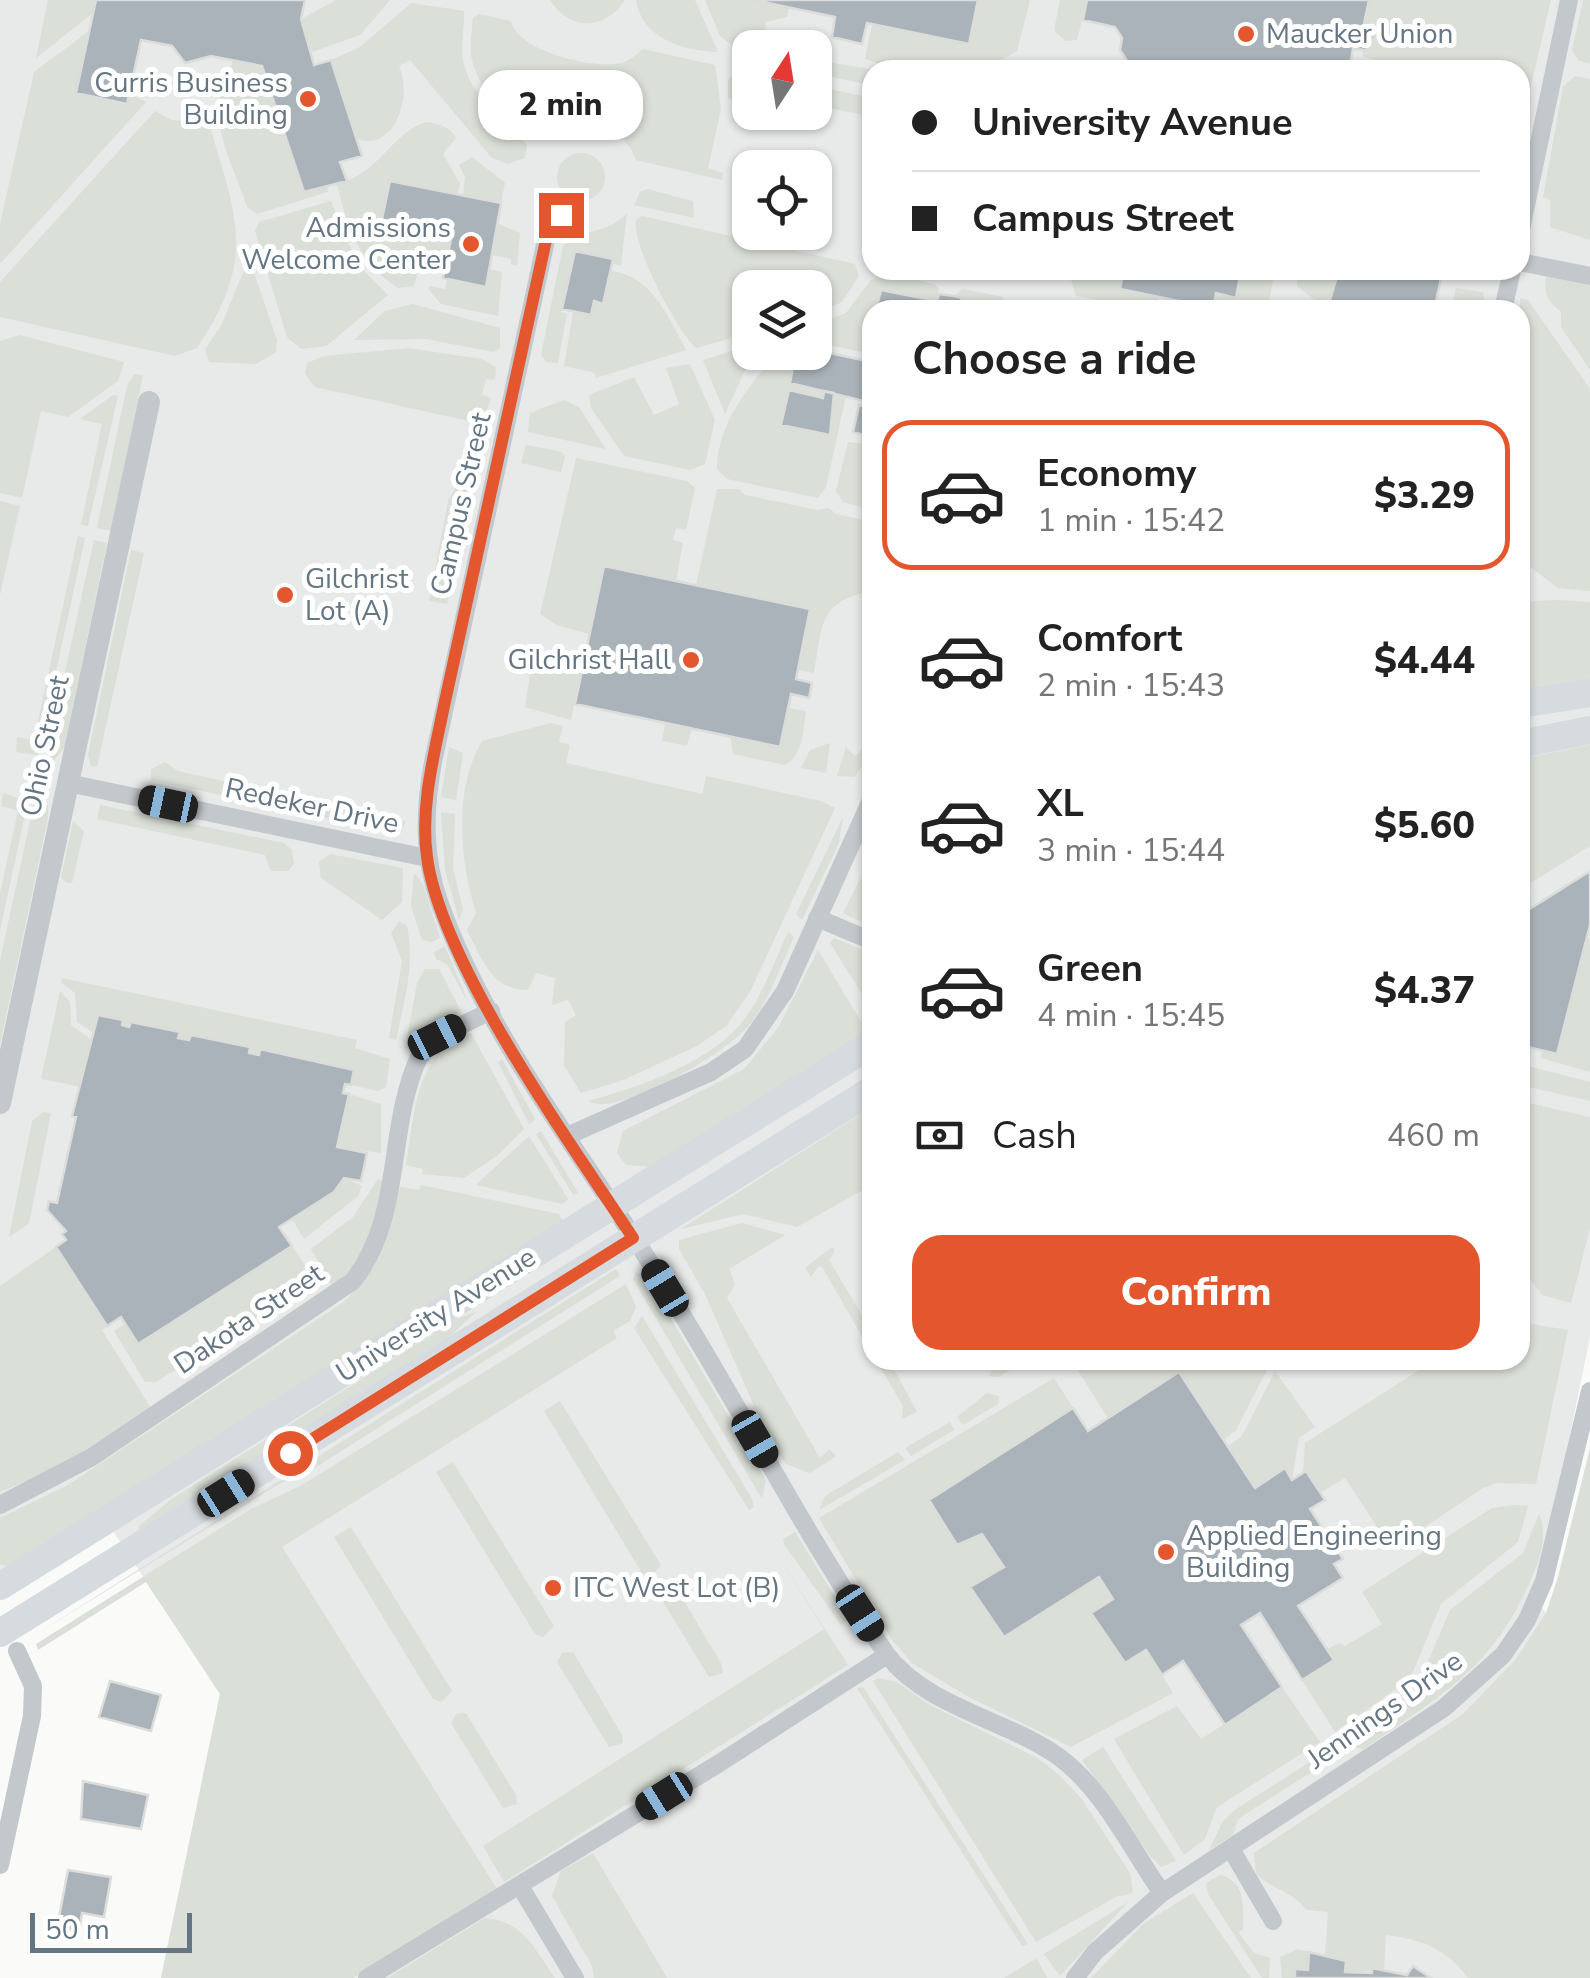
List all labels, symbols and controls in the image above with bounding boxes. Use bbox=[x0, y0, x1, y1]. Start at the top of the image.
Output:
place label: Maucker Union bbox=[1266, 15, 1453, 53]
marker: Maucker Union bbox=[1235, 23, 1257, 45]
north arrow bbox=[732, 30, 832, 130]
map controls bbox=[732, 30, 832, 370]
place label: Curris Business Building bbox=[94, 64, 288, 134]
callout: 2 min bbox=[478, 70, 644, 140]
text: 2 min bbox=[518, 83, 603, 126]
marker: Curris Business Building bbox=[297, 88, 319, 110]
text: University Avenue bbox=[972, 97, 1293, 148]
button: locate bbox=[732, 150, 832, 250]
route end bbox=[539, 193, 584, 238]
text: Campus Street bbox=[972, 193, 1234, 244]
place label: Admissions Welcome Center bbox=[241, 209, 451, 279]
marker: Admissions Welcome Center bbox=[460, 233, 482, 255]
button: layers bbox=[732, 270, 832, 370]
text: Choose a ride bbox=[912, 329, 1197, 390]
street label: Campus Street bbox=[422, 409, 501, 599]
text: Economy bbox=[1037, 448, 1196, 499]
icon: car bbox=[917, 450, 1007, 540]
text: $3.29 bbox=[1374, 470, 1475, 521]
text: 1 min · 15:42 bbox=[1037, 499, 1225, 542]
place label: Gilchrist Lot (A) bbox=[305, 560, 409, 630]
marker: Gilchrist Lot (A) bbox=[274, 584, 296, 606]
text: Comfort bbox=[1037, 613, 1182, 664]
icon: car bbox=[917, 615, 1007, 705]
text: $4.44 bbox=[1374, 635, 1475, 686]
place label: Gilchrist Hall bbox=[508, 641, 672, 679]
marker: Gilchrist Hall bbox=[680, 649, 702, 671]
text: 2 min · 15:43 bbox=[1037, 664, 1225, 707]
street label: Ohio Street bbox=[12, 672, 78, 820]
street label: Redeker Drive bbox=[222, 769, 402, 843]
text: XL bbox=[1037, 778, 1084, 829]
icon: car bbox=[917, 780, 1007, 870]
car bbox=[136, 783, 200, 825]
text: $5.60 bbox=[1374, 800, 1475, 851]
text: 3 min · 15:44 bbox=[1037, 829, 1225, 872]
text: Green bbox=[1037, 943, 1143, 994]
icon: car bbox=[917, 945, 1007, 1035]
text: $4.37 bbox=[1374, 965, 1475, 1016]
text: 4 min · 15:45 bbox=[1037, 994, 1225, 1037]
car bbox=[403, 1010, 471, 1064]
icon: cash bbox=[912, 1108, 967, 1163]
text: Cash bbox=[992, 1110, 1077, 1161]
text: 460 m bbox=[1387, 1114, 1480, 1157]
button: Confirm bbox=[912, 1235, 1480, 1350]
street label: University Avenue bbox=[329, 1238, 543, 1392]
street label: Dakota Street bbox=[167, 1255, 331, 1383]
car bbox=[637, 1255, 693, 1321]
car bbox=[727, 1406, 783, 1472]
route start bbox=[268, 1431, 313, 1476]
car bbox=[193, 1464, 259, 1522]
place label: Applied Engineering Building bbox=[1186, 1517, 1442, 1587]
marker: Applied Engineering Building bbox=[1155, 1541, 1177, 1563]
place label: ITC West Lot (B) bbox=[573, 1569, 780, 1607]
marker: ITC West Lot (B) bbox=[542, 1577, 564, 1599]
car bbox=[831, 1580, 889, 1646]
street label: Jennings Drive bbox=[1299, 1642, 1470, 1778]
car bbox=[631, 1767, 697, 1825]
scale bar bbox=[30, 1908, 192, 1952]
text: 50 m bbox=[45, 1911, 110, 1949]

